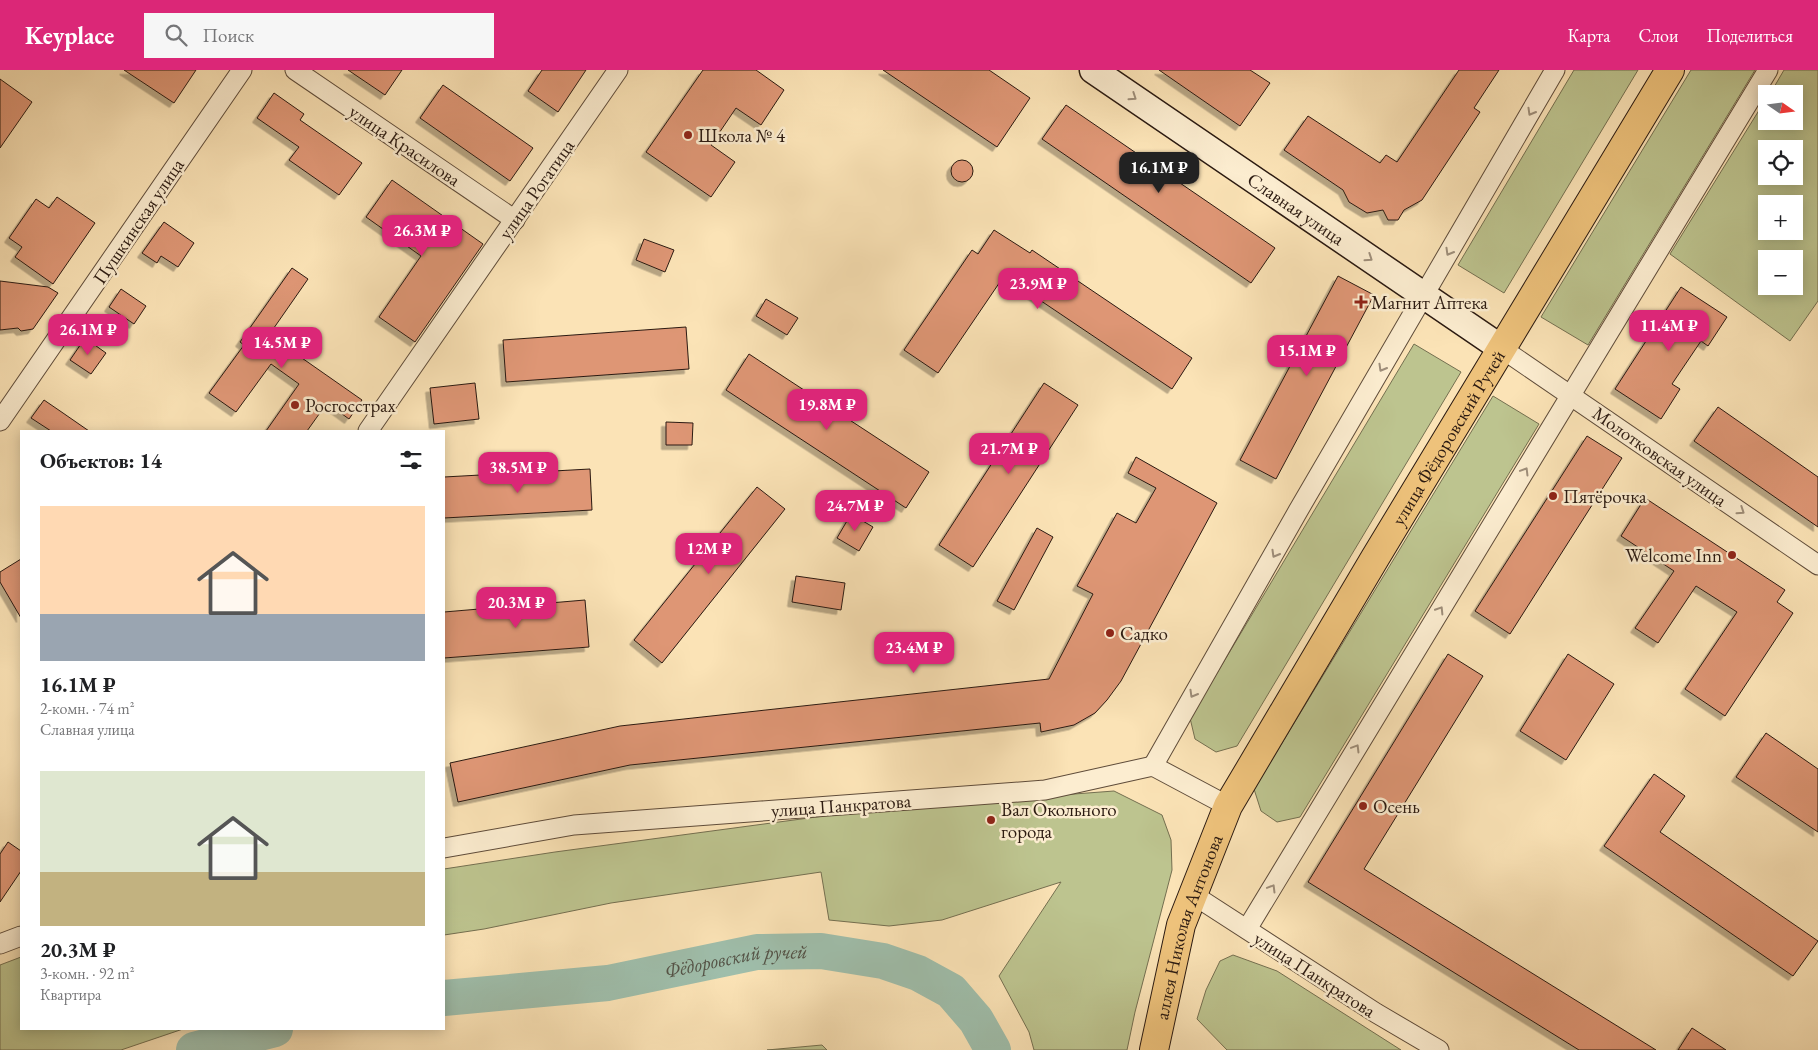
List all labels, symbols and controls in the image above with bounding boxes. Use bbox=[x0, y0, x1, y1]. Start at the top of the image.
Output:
search box bbox=[144, 13, 494, 58]
text: Keyplace bbox=[25, 20, 114, 51]
icon: search bbox=[162, 21, 190, 49]
text: Поиск bbox=[202, 23, 254, 48]
text: Карта bbox=[1568, 24, 1611, 47]
text: Слои bbox=[1639, 24, 1678, 47]
text: Поделиться bbox=[1706, 24, 1793, 47]
north arrow bbox=[1758, 85, 1802, 130]
map controls bbox=[1758, 85, 1803, 295]
one-way arrow bbox=[1128, 91, 1137, 101]
street label: улица Красилова bbox=[344, 99, 466, 192]
one-way arrow bbox=[1527, 107, 1537, 116]
place label: Школа № 4 bbox=[698, 123, 786, 148]
marker: Школа № 4 bbox=[682, 129, 694, 141]
street label: улица Рогатица bbox=[493, 134, 580, 244]
button: locate bbox=[1758, 140, 1803, 185]
pin: 16.1M ₽ bbox=[1113, 152, 1205, 194]
street label: Пушкинская улица bbox=[87, 153, 190, 289]
text: 16.1M ₽ bbox=[1130, 157, 1188, 178]
street label: Славная улица bbox=[1242, 167, 1350, 251]
button: + bbox=[1758, 195, 1803, 240]
pin: 26.3M ₽ bbox=[376, 214, 468, 257]
text: 26.3M ₽ bbox=[393, 220, 451, 241]
one-way arrow bbox=[1445, 247, 1455, 256]
button: − bbox=[1758, 250, 1803, 295]
one-way arrow bbox=[1363, 252, 1372, 261]
pin: 23.9M ₽ bbox=[992, 268, 1084, 310]
text: 23.9M ₽ bbox=[1009, 273, 1067, 294]
place label: Магнит Аптека bbox=[1371, 290, 1488, 315]
marker: Магнит Аптека bbox=[1355, 296, 1367, 308]
pin: 11.4M ₽ bbox=[1623, 310, 1715, 352]
pin: 26.1M ₽ bbox=[42, 314, 134, 356]
text: 11.4M ₽ bbox=[1640, 315, 1698, 336]
text: 26.1M ₽ bbox=[59, 319, 117, 340]
pin: 14.5M ₽ bbox=[236, 326, 328, 369]
text: 14.5M ₽ bbox=[253, 332, 311, 353]
pin: 15.1M ₽ bbox=[1261, 334, 1353, 377]
text: 15.1M ₽ bbox=[1278, 340, 1336, 361]
street label: улица Фёдоровский Ручей bbox=[1386, 345, 1511, 530]
one-way arrow bbox=[1378, 362, 1388, 371]
pin: 19.8M ₽ bbox=[781, 388, 873, 431]
place label: Росгосстрах bbox=[305, 393, 396, 418]
text: 19.8M ₽ bbox=[798, 394, 856, 415]
marker: Росгосстрах bbox=[289, 399, 301, 411]
street label: Молотковская улица bbox=[1588, 401, 1732, 512]
pin: 21.7M ₽ bbox=[963, 432, 1055, 475]
text: 21.7M ₽ bbox=[980, 438, 1038, 459]
icon: filters bbox=[397, 446, 425, 474]
text: Объектов: 14 bbox=[40, 447, 162, 474]
pin: 38.5M ₽ bbox=[472, 452, 564, 494]
text: 38.5M ₽ bbox=[489, 457, 547, 478]
one-way arrow bbox=[1518, 467, 1528, 476]
place label: Пятёрочка bbox=[1563, 484, 1647, 509]
pin: 24.7M ₽ bbox=[809, 490, 901, 532]
marker: Пятёрочка bbox=[1547, 490, 1559, 502]
text: 24.7M ₽ bbox=[826, 495, 884, 516]
one-way arrow bbox=[1735, 505, 1744, 515]
pin: 12M ₽ bbox=[674, 532, 744, 575]
icon: home bbox=[188, 538, 278, 628]
text: 12M ₽ bbox=[686, 538, 732, 559]
place label: Welcome Inn bbox=[1625, 543, 1722, 568]
one-way arrow bbox=[1271, 548, 1281, 557]
marker: Welcome Inn bbox=[1726, 549, 1738, 561]
pin: 20.3M ₽ bbox=[470, 586, 562, 629]
text: 20.3M ₽ bbox=[487, 592, 545, 613]
one-way arrow bbox=[1434, 606, 1444, 615]
place label: Садко bbox=[1120, 621, 1168, 646]
marker: Садко bbox=[1104, 627, 1116, 639]
pin: 23.4M ₽ bbox=[868, 632, 960, 674]
text: 23.4M ₽ bbox=[885, 637, 943, 658]
text: 16.1M ₽ bbox=[40, 671, 116, 698]
one-way arrow bbox=[1190, 689, 1200, 698]
text: 2-комн. · 74 m² bbox=[40, 698, 135, 719]
text: Славная улица bbox=[40, 719, 135, 740]
one-way arrow bbox=[1349, 745, 1359, 754]
street label: улица Панкратова bbox=[770, 788, 912, 823]
place label: Осень bbox=[1373, 794, 1420, 819]
place label: Вал Окольного города bbox=[1001, 797, 1117, 844]
marker: Осень bbox=[1357, 800, 1369, 812]
icon: home bbox=[188, 803, 278, 893]
marker: Вал Окольного города bbox=[985, 814, 997, 826]
street label: аллея Николая Антонова bbox=[1149, 830, 1229, 1022]
one-way arrow bbox=[1265, 884, 1275, 893]
street label: улица Панкратова bbox=[1249, 926, 1381, 1023]
text: 20.3M ₽ bbox=[40, 936, 116, 963]
water label: Фёдоровский ручей bbox=[662, 938, 808, 984]
text: 3-комн. · 92 m² bbox=[40, 963, 135, 984]
text: Квартира bbox=[40, 984, 101, 1005]

